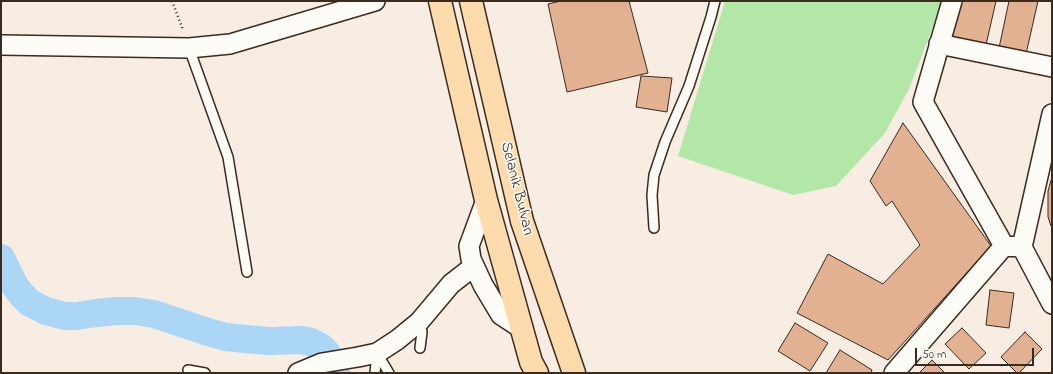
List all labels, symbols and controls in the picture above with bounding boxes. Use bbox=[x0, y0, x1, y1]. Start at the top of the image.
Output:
street label: Selanik Bulvarı bbox=[495, 140, 537, 238]
scale bar bbox=[917, 340, 1036, 366]
text: 50 m bbox=[922, 346, 946, 364]

